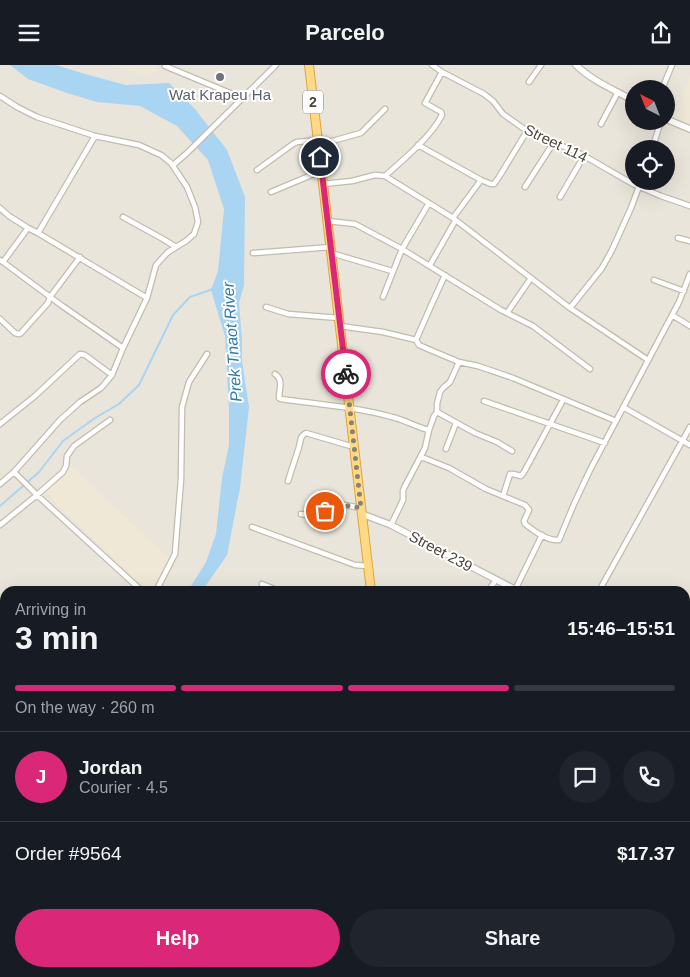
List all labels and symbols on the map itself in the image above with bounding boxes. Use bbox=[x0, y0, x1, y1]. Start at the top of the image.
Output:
marker: Wat Krapeu Ha bbox=[214, 71, 226, 83]
north arrow bbox=[625, 80, 675, 130]
place label: Wat Krapeu Ha bbox=[169, 86, 272, 103]
road number: 2 bbox=[303, 91, 323, 113]
street label: Street 114 bbox=[522, 120, 590, 166]
pin bbox=[299, 136, 341, 178]
water label: Prek Tnaot River bbox=[219, 281, 245, 402]
courier bbox=[321, 349, 371, 399]
pin bbox=[304, 490, 346, 532]
street label: Street 239 bbox=[406, 527, 476, 575]

